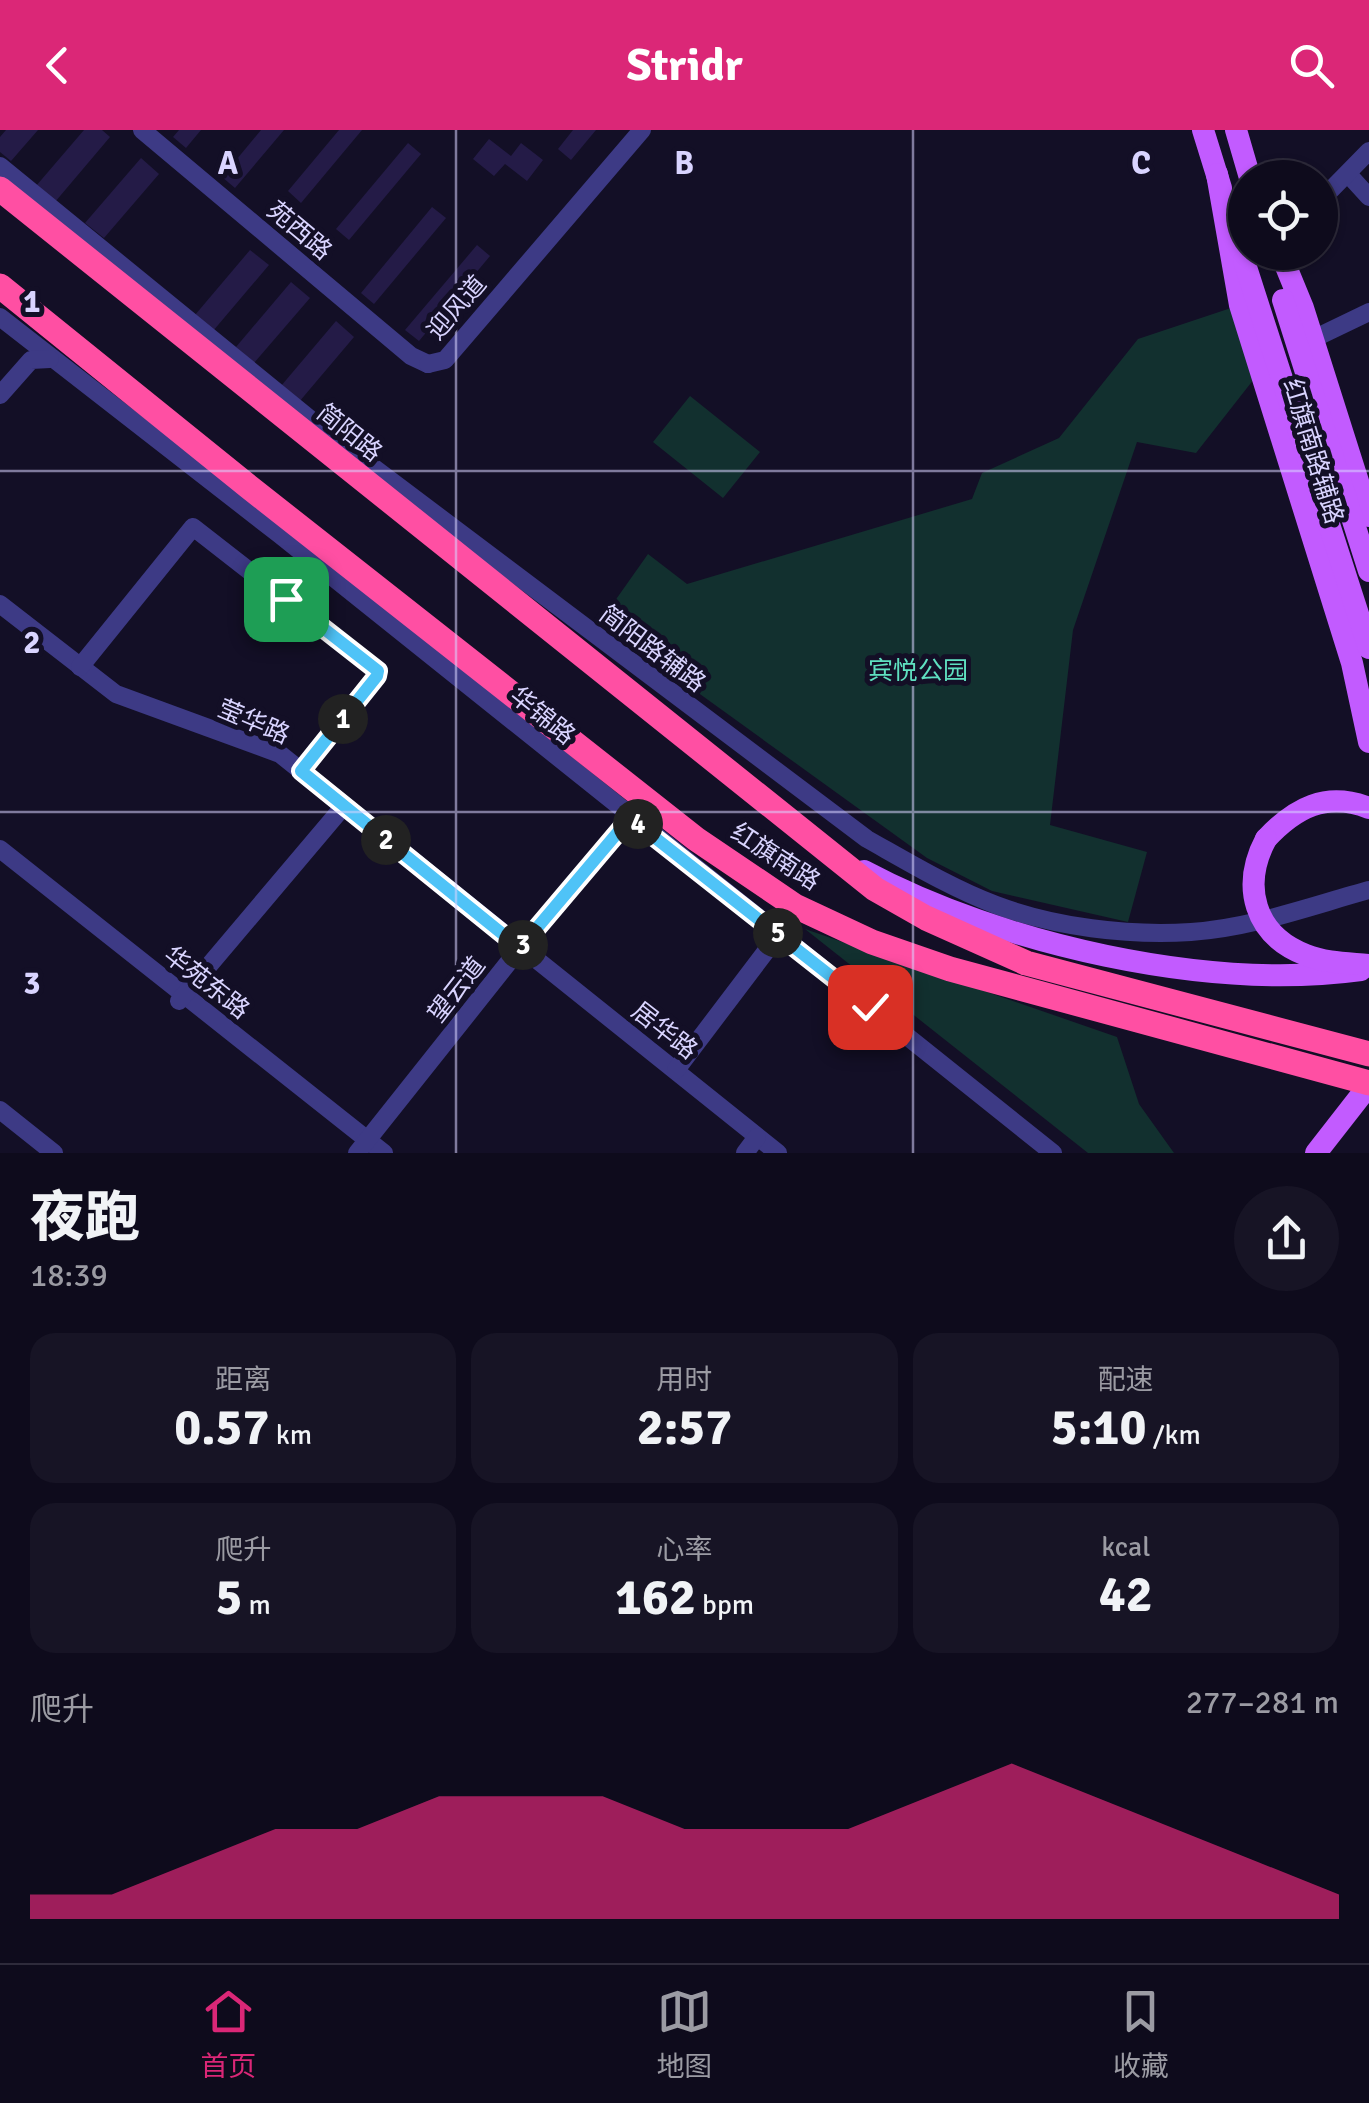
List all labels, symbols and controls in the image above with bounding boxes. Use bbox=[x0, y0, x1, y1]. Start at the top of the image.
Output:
icon: back bbox=[30, 38, 85, 93]
text: Stridr bbox=[626, 38, 743, 93]
icon: search bbox=[1284, 38, 1339, 93]
text: A bbox=[218, 144, 239, 183]
text: B bbox=[674, 144, 694, 183]
text: C bbox=[1131, 144, 1151, 183]
map controls bbox=[1228, 160, 1338, 270]
button: locate bbox=[1228, 160, 1338, 270]
street label: 苑西路 bbox=[261, 194, 338, 266]
street label: 迎风道 bbox=[420, 269, 493, 346]
text: 1 bbox=[23, 282, 41, 321]
street label: 红旗南路辅路 bbox=[1277, 375, 1350, 527]
street label: 简阳路 bbox=[311, 397, 389, 468]
pin bbox=[244, 557, 329, 642]
icon: arrive bbox=[259, 572, 314, 627]
street label: 简阳路辅路 bbox=[593, 598, 712, 698]
text: 2 bbox=[23, 623, 41, 662]
park label: 宾悦公园 bbox=[868, 655, 968, 686]
street label: 华锦路 bbox=[504, 680, 582, 751]
street label: 莹华路 bbox=[213, 693, 294, 750]
pin: 1 bbox=[318, 694, 368, 744]
text: 1 bbox=[335, 702, 351, 736]
pin: 4 bbox=[613, 799, 663, 849]
text: 4 bbox=[630, 807, 646, 841]
pin: 2 bbox=[361, 815, 411, 865]
street label: 红旗南路 bbox=[725, 816, 826, 897]
text: 2 bbox=[378, 823, 394, 857]
pin: 5 bbox=[753, 908, 803, 958]
text: 5 bbox=[770, 916, 786, 950]
pin: 3 bbox=[498, 920, 548, 970]
text: 3 bbox=[515, 928, 531, 962]
street label: 华苑东路 bbox=[158, 939, 256, 1025]
street label: 望云道 bbox=[421, 950, 492, 1028]
text: 3 bbox=[23, 964, 41, 1003]
pin bbox=[828, 965, 913, 1050]
icon: check bbox=[843, 980, 898, 1035]
street label: 居华路 bbox=[626, 995, 704, 1066]
text: 夜跑 bbox=[30, 1184, 140, 1252]
button: share bbox=[1234, 1186, 1339, 1291]
text: 18:39 bbox=[30, 1256, 108, 1295]
text: 距离 bbox=[215, 1363, 271, 1397]
text: 用时 bbox=[656, 1363, 713, 1397]
text: 配速 bbox=[1098, 1363, 1154, 1397]
text: 0.57 bbox=[174, 1397, 270, 1459]
text: 2:57 bbox=[637, 1397, 732, 1459]
text: 5:10 bbox=[1051, 1397, 1147, 1459]
text: km bbox=[270, 1418, 312, 1452]
text: /km bbox=[1147, 1418, 1201, 1452]
text: kcal bbox=[1101, 1530, 1150, 1564]
text: 爬升 bbox=[215, 1533, 271, 1567]
text: 心率 bbox=[656, 1533, 713, 1567]
text: 42 bbox=[1099, 1564, 1153, 1626]
text: 5 bbox=[215, 1567, 242, 1629]
text: 162 bbox=[615, 1567, 696, 1629]
text: m bbox=[242, 1588, 271, 1622]
text: bpm bbox=[696, 1588, 754, 1622]
text: 277–281 m bbox=[1186, 1683, 1339, 1722]
text: 爬升 bbox=[30, 1690, 94, 1729]
tab: 首页 bbox=[200, 1984, 256, 2084]
tab: 地图 bbox=[656, 1984, 713, 2084]
tab: 收藏 bbox=[1113, 1984, 1169, 2084]

